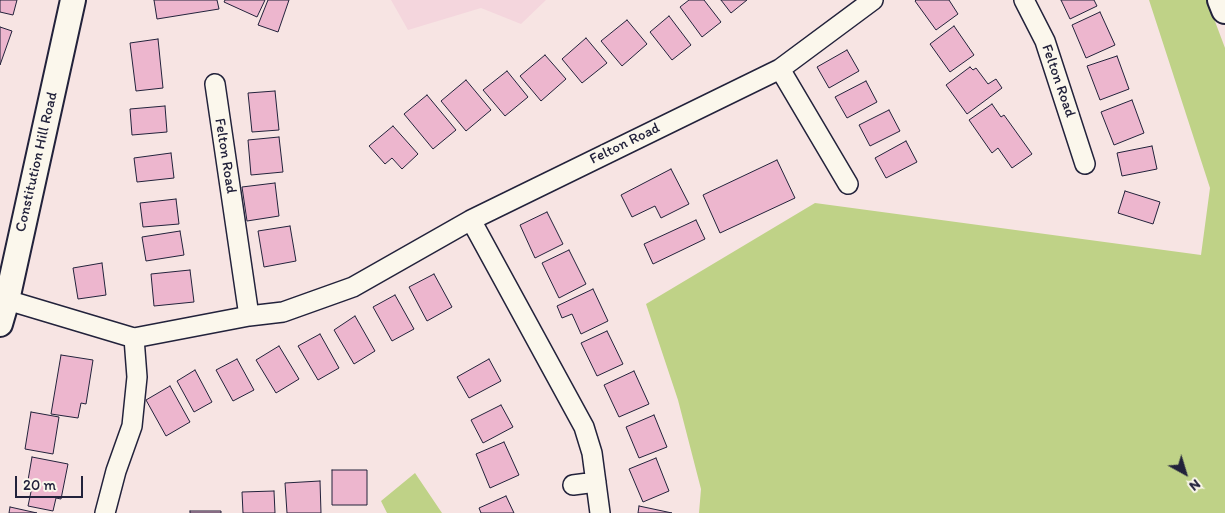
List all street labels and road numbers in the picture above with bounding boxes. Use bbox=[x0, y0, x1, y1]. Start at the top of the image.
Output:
street label: Felton Road bbox=[1037, 42, 1079, 120]
street label: Constitution Hill Road bbox=[12, 90, 62, 234]
street label: Felton Road bbox=[210, 117, 240, 195]
street label: Felton Road bbox=[587, 119, 663, 169]

